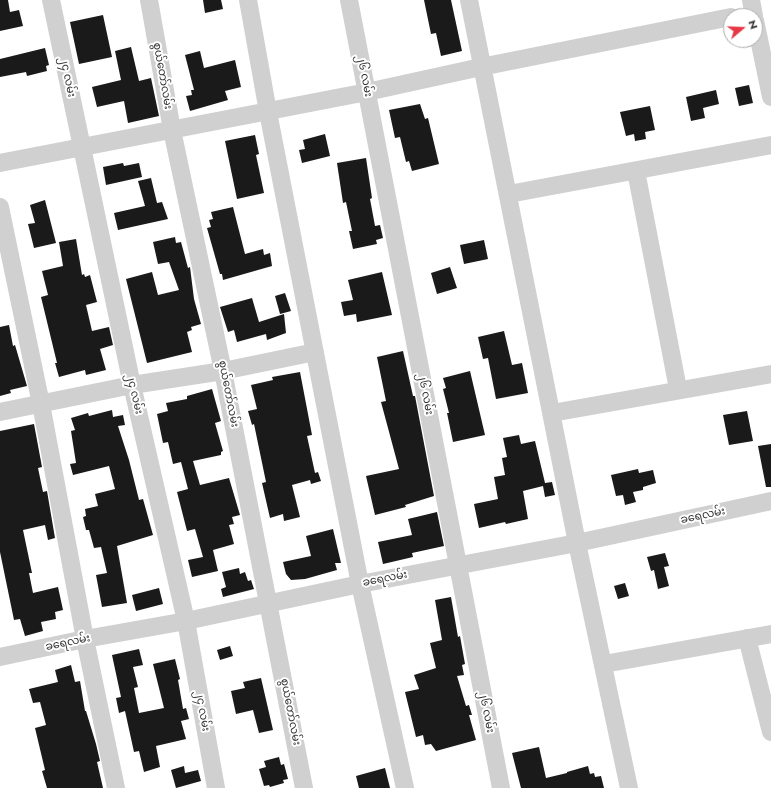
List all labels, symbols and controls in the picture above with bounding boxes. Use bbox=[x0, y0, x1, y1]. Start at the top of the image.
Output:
north arrow bbox=[723, 8, 763, 48]
text: N bbox=[744, 18, 762, 31]
street label: စွယ်တော်လမ်း bbox=[150, 42, 174, 110]
street label: ၂၆ လမ်း bbox=[353, 54, 375, 98]
street label: ၂၄ လမ်း bbox=[56, 56, 78, 98]
street label: စွယ်တော်လမ်း bbox=[215, 360, 241, 428]
street label: ၂၄ လမ်း bbox=[123, 372, 145, 416]
street label: ၂၆ လမ်း bbox=[414, 372, 436, 416]
street label: ခရေလမ်း bbox=[679, 505, 727, 527]
street label: ခရေလမ်း bbox=[361, 568, 409, 590]
street label: ခရေလမ်း bbox=[44, 632, 92, 654]
street label: စွယ်တော်လမ်း bbox=[277, 678, 303, 746]
street label: ၂၄ လမ်း bbox=[192, 690, 212, 732]
street label: ၂၆ လမ်း bbox=[475, 690, 497, 734]

